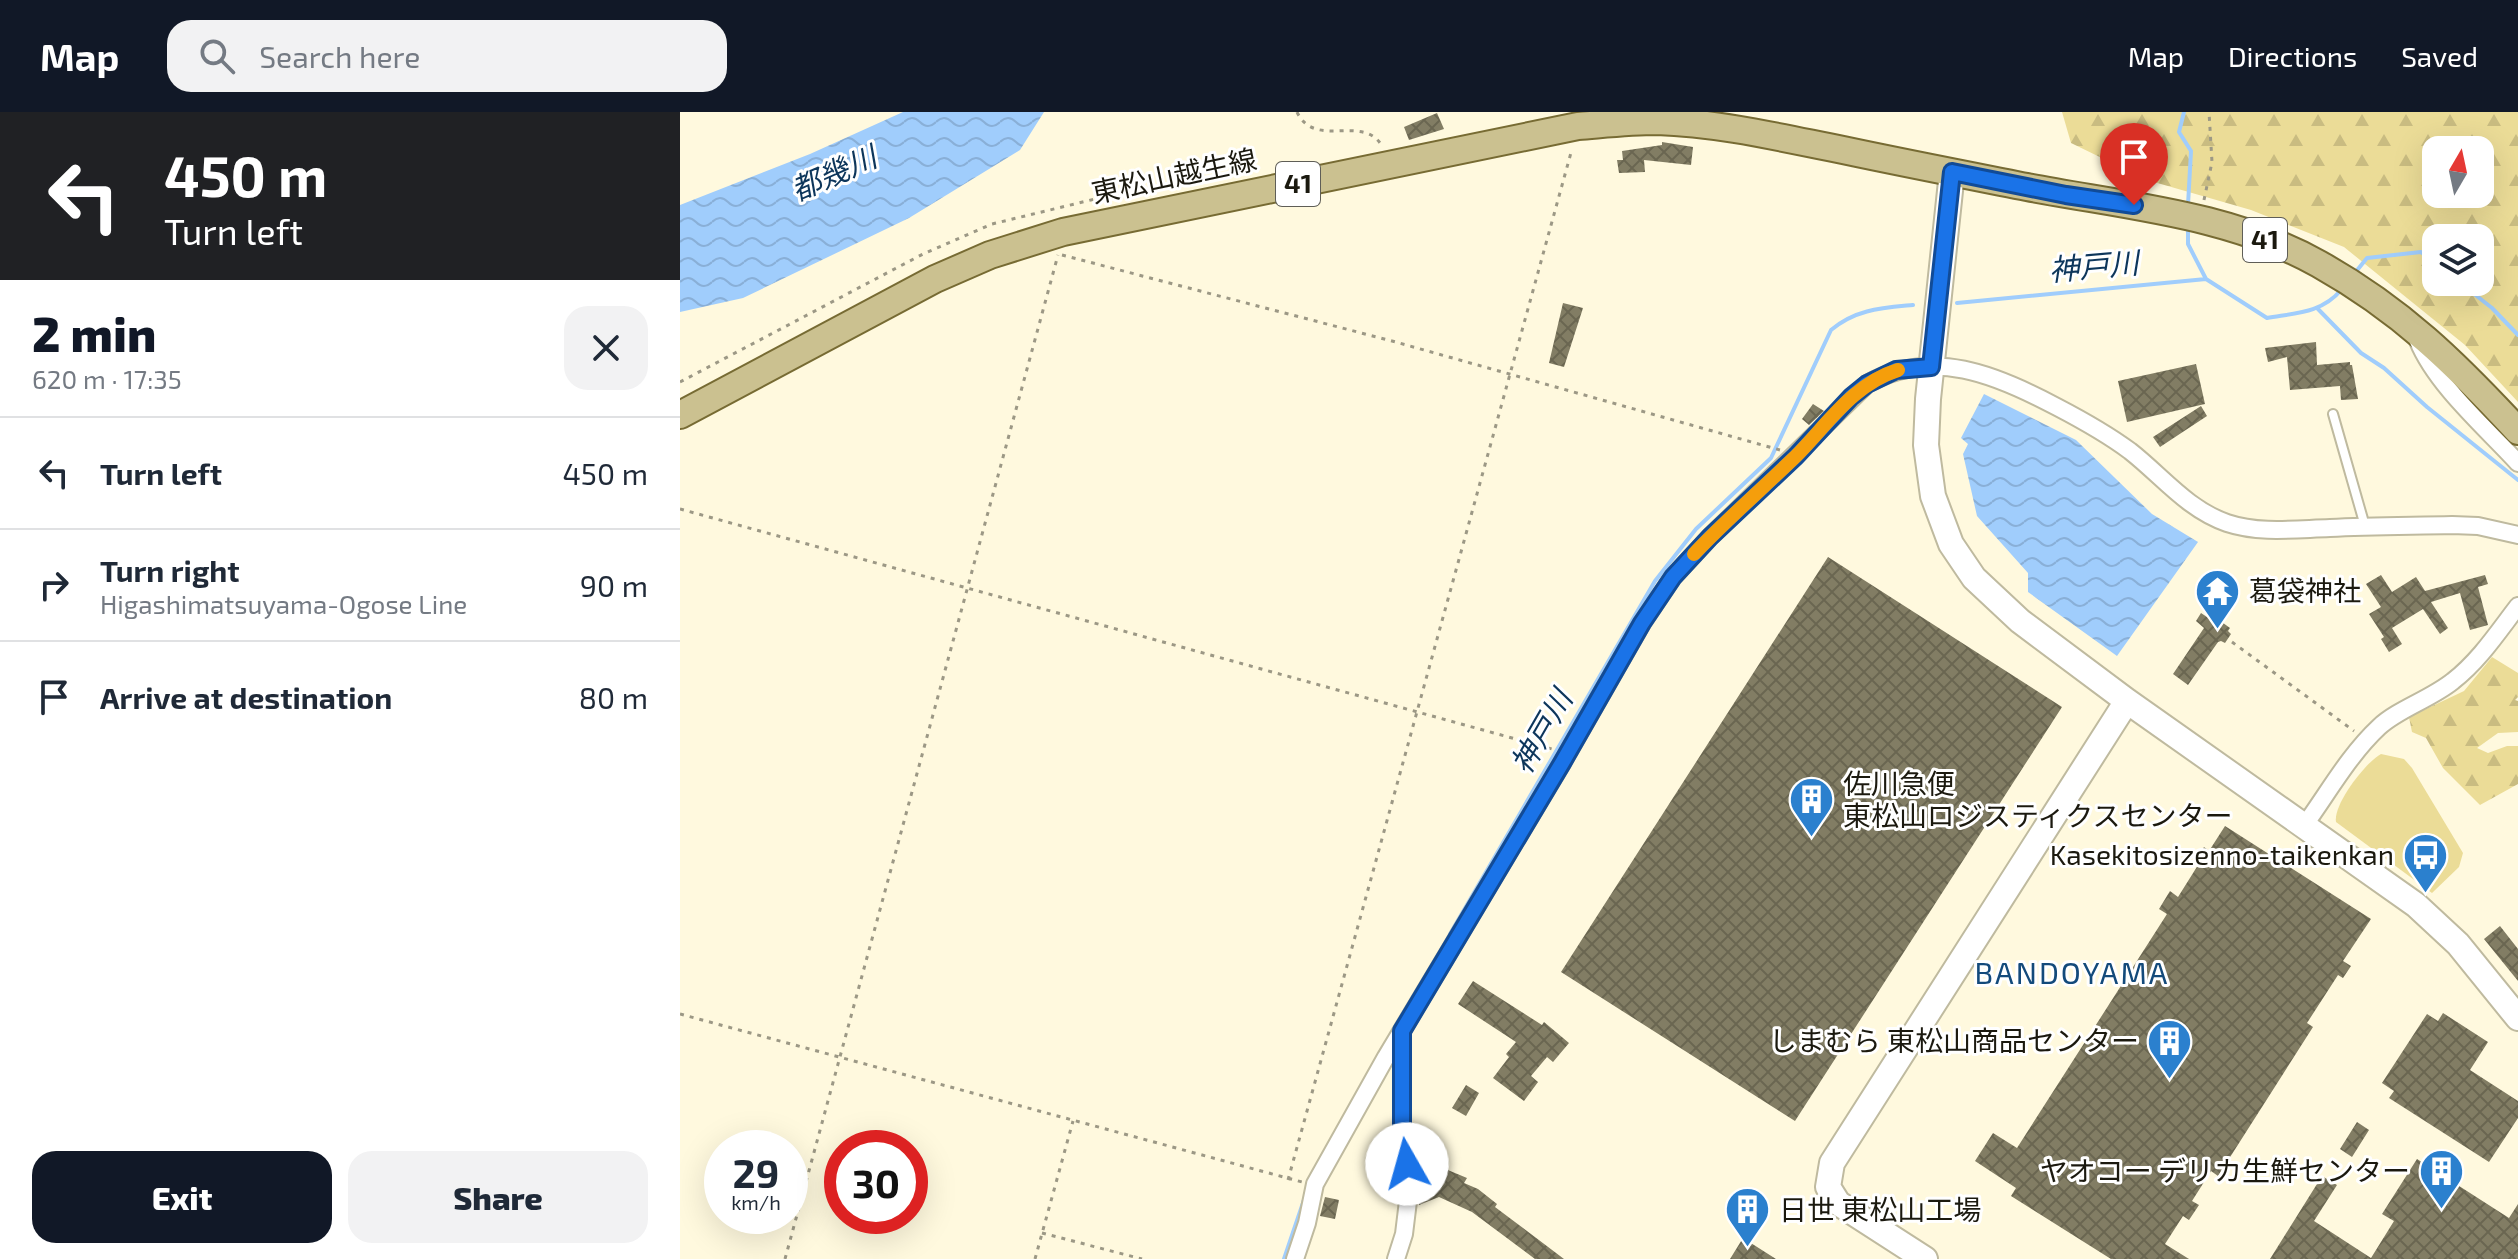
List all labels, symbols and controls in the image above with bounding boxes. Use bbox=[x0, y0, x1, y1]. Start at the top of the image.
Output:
search box bbox=[167, 20, 727, 92]
text: Map bbox=[40, 33, 119, 79]
icon: search bbox=[195, 34, 239, 78]
text: Search here bbox=[259, 38, 420, 74]
text: Map bbox=[2128, 39, 2184, 73]
text: Directions bbox=[2228, 39, 2357, 73]
text: Saved bbox=[2401, 39, 2478, 73]
pin bbox=[2100, 123, 2168, 205]
icon: arrive bbox=[2112, 135, 2156, 179]
water label: 都幾川 bbox=[785, 136, 884, 207]
north arrow bbox=[2422, 136, 2494, 208]
map controls bbox=[2422, 136, 2494, 296]
text: 450 m bbox=[164, 141, 327, 208]
street label: 東松山越生線 bbox=[1088, 141, 1259, 209]
icon: left bbox=[32, 144, 136, 248]
road number: 41 bbox=[1276, 162, 1320, 206]
text: Turn left bbox=[164, 209, 303, 252]
road number: 41 bbox=[2243, 218, 2287, 262]
button: layers bbox=[2422, 224, 2494, 296]
water label: 神戸川 bbox=[2047, 243, 2143, 287]
text: 2 min bbox=[32, 304, 156, 362]
button: close bbox=[564, 306, 648, 390]
text: 620 m · 17:35 bbox=[32, 363, 182, 394]
icon: left bbox=[32, 451, 76, 495]
text: Turn left bbox=[100, 455, 222, 491]
text: 450 m bbox=[562, 455, 648, 491]
text: Turn right bbox=[100, 552, 240, 588]
icon: right bbox=[32, 563, 76, 607]
text: 90 m bbox=[580, 567, 648, 603]
temple icon: 葛袋神社 bbox=[2194, 567, 2242, 630]
place label: 葛袋神社 bbox=[2249, 573, 2361, 607]
text: Higashimatsuyama-Ogose Line bbox=[100, 588, 467, 619]
icon: arrive bbox=[32, 675, 76, 719]
text: Arrive at destination bbox=[100, 679, 392, 715]
text: 80 m bbox=[579, 679, 648, 715]
water label: 神戸川 bbox=[1502, 680, 1580, 779]
place label: 佐川急便 東松山ロジスティクスセンター bbox=[1843, 766, 2232, 832]
building icon: 佐川急便 東松山ロジスティクスセンター bbox=[1788, 776, 1836, 839]
bus stop icon: Kasekitosizenno-taikenkan bbox=[2401, 831, 2449, 894]
place label: Kasekitosizenno-taikenkan bbox=[2050, 837, 2394, 871]
district label: BANDOYAMA bbox=[1975, 954, 2170, 990]
building icon: しまむら 東松山商品センター bbox=[2146, 1017, 2194, 1080]
place label: しまむら 東松山商品センター bbox=[1769, 1023, 2139, 1057]
position arrow bbox=[1365, 1122, 1449, 1206]
speed limit sign: 30 bbox=[824, 1130, 928, 1234]
building icon: ヤオコー デリカ生鮮センター bbox=[2417, 1147, 2465, 1210]
text: 29 bbox=[733, 1148, 779, 1196]
button: Exit bbox=[32, 1151, 332, 1243]
button: Share bbox=[348, 1151, 648, 1243]
place label: ヤオコー デリカ生鮮センター bbox=[2040, 1153, 2410, 1187]
building icon: 日世 東松山工場 bbox=[1724, 1186, 1772, 1249]
text: km/h bbox=[731, 1190, 781, 1214]
place label: 日世 東松山工場 bbox=[1779, 1192, 1981, 1226]

